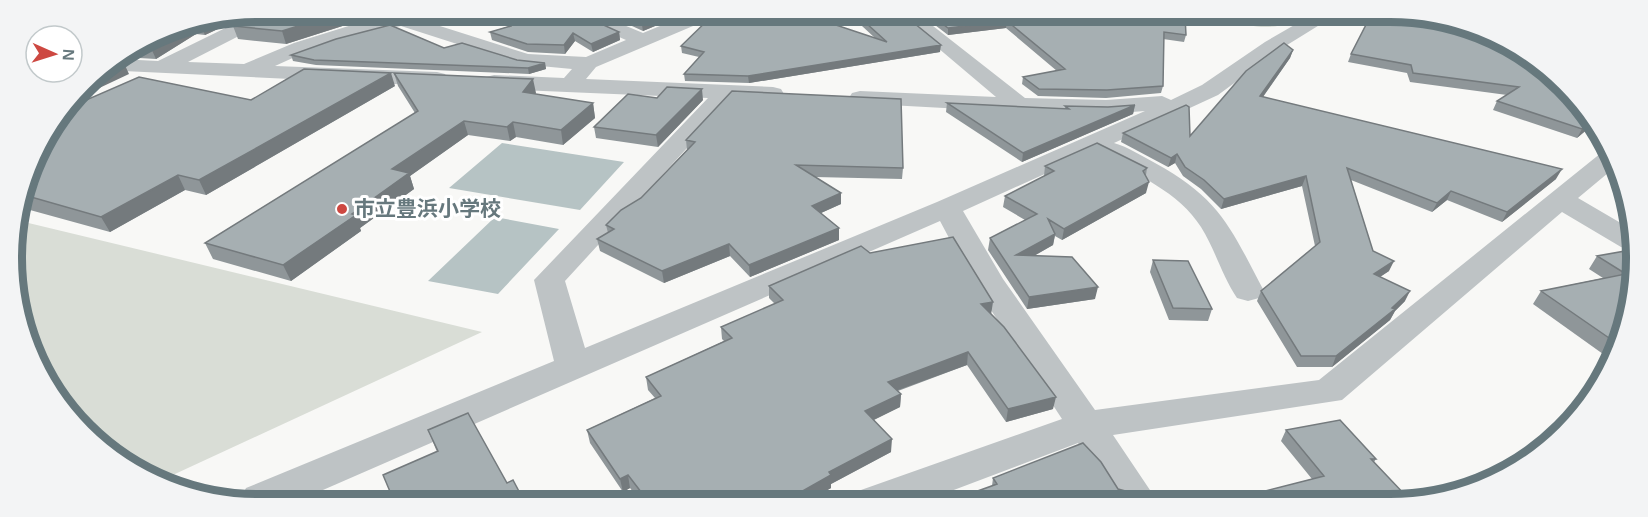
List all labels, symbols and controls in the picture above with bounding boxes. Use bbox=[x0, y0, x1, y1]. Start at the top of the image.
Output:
north arrow bbox=[24, 24, 84, 84]
text: N bbox=[60, 49, 77, 61]
place label: 市立豊浜小学校 bbox=[354, 197, 501, 220]
marker: 市立豊浜小学校 bbox=[335, 202, 349, 216]

